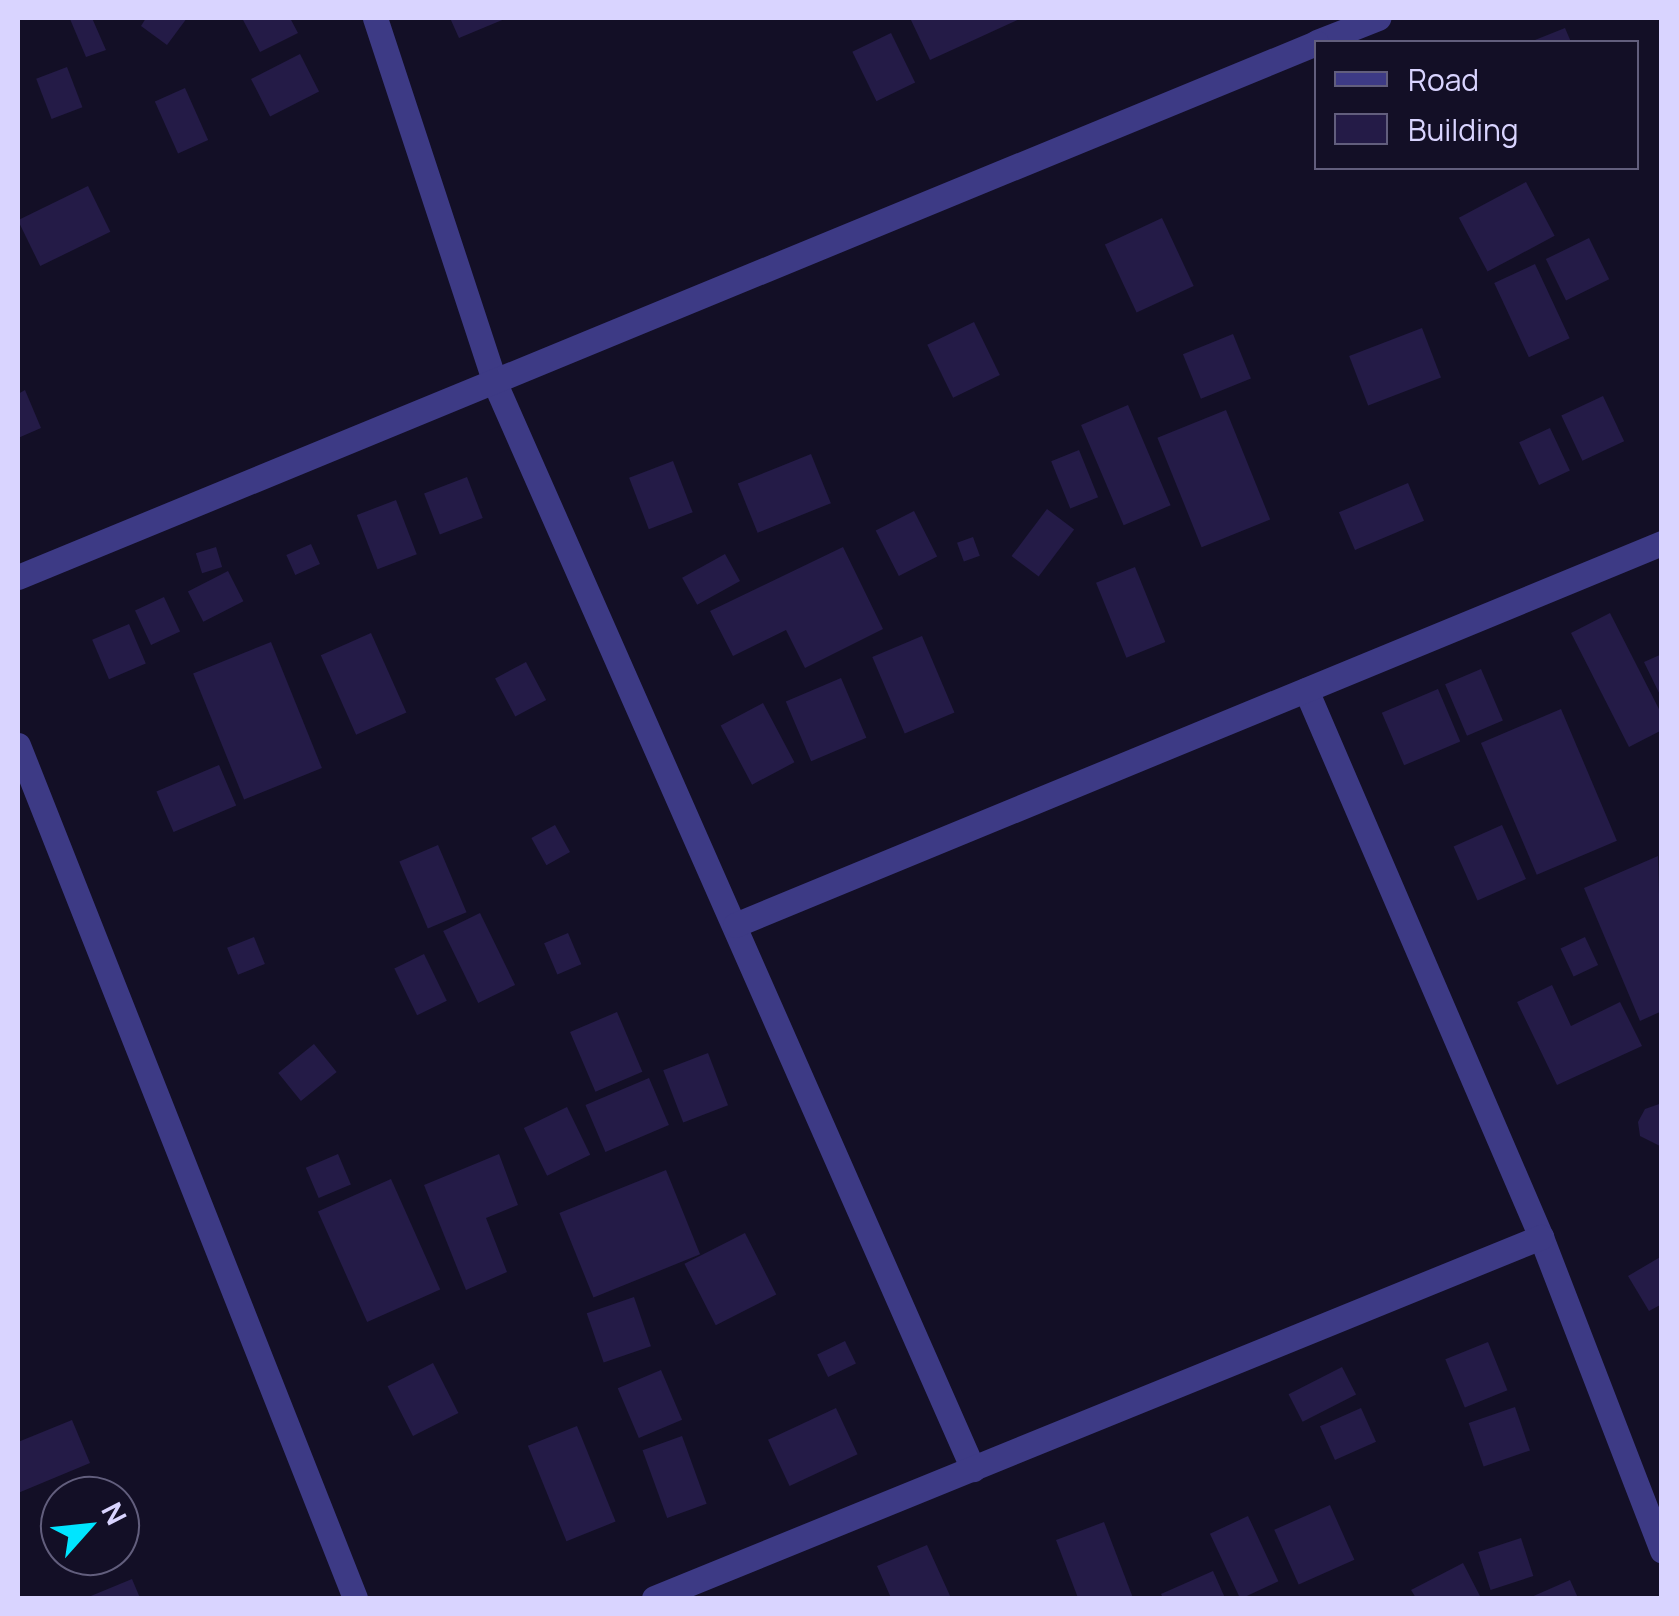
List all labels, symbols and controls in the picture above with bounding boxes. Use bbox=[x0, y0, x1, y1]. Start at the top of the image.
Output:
legend bbox=[1314, 40, 1639, 170]
text: Road bbox=[1408, 59, 1479, 100]
text: Building bbox=[1408, 109, 1519, 150]
north arrow bbox=[40, 1476, 140, 1576]
text: N bbox=[93, 1496, 136, 1531]

